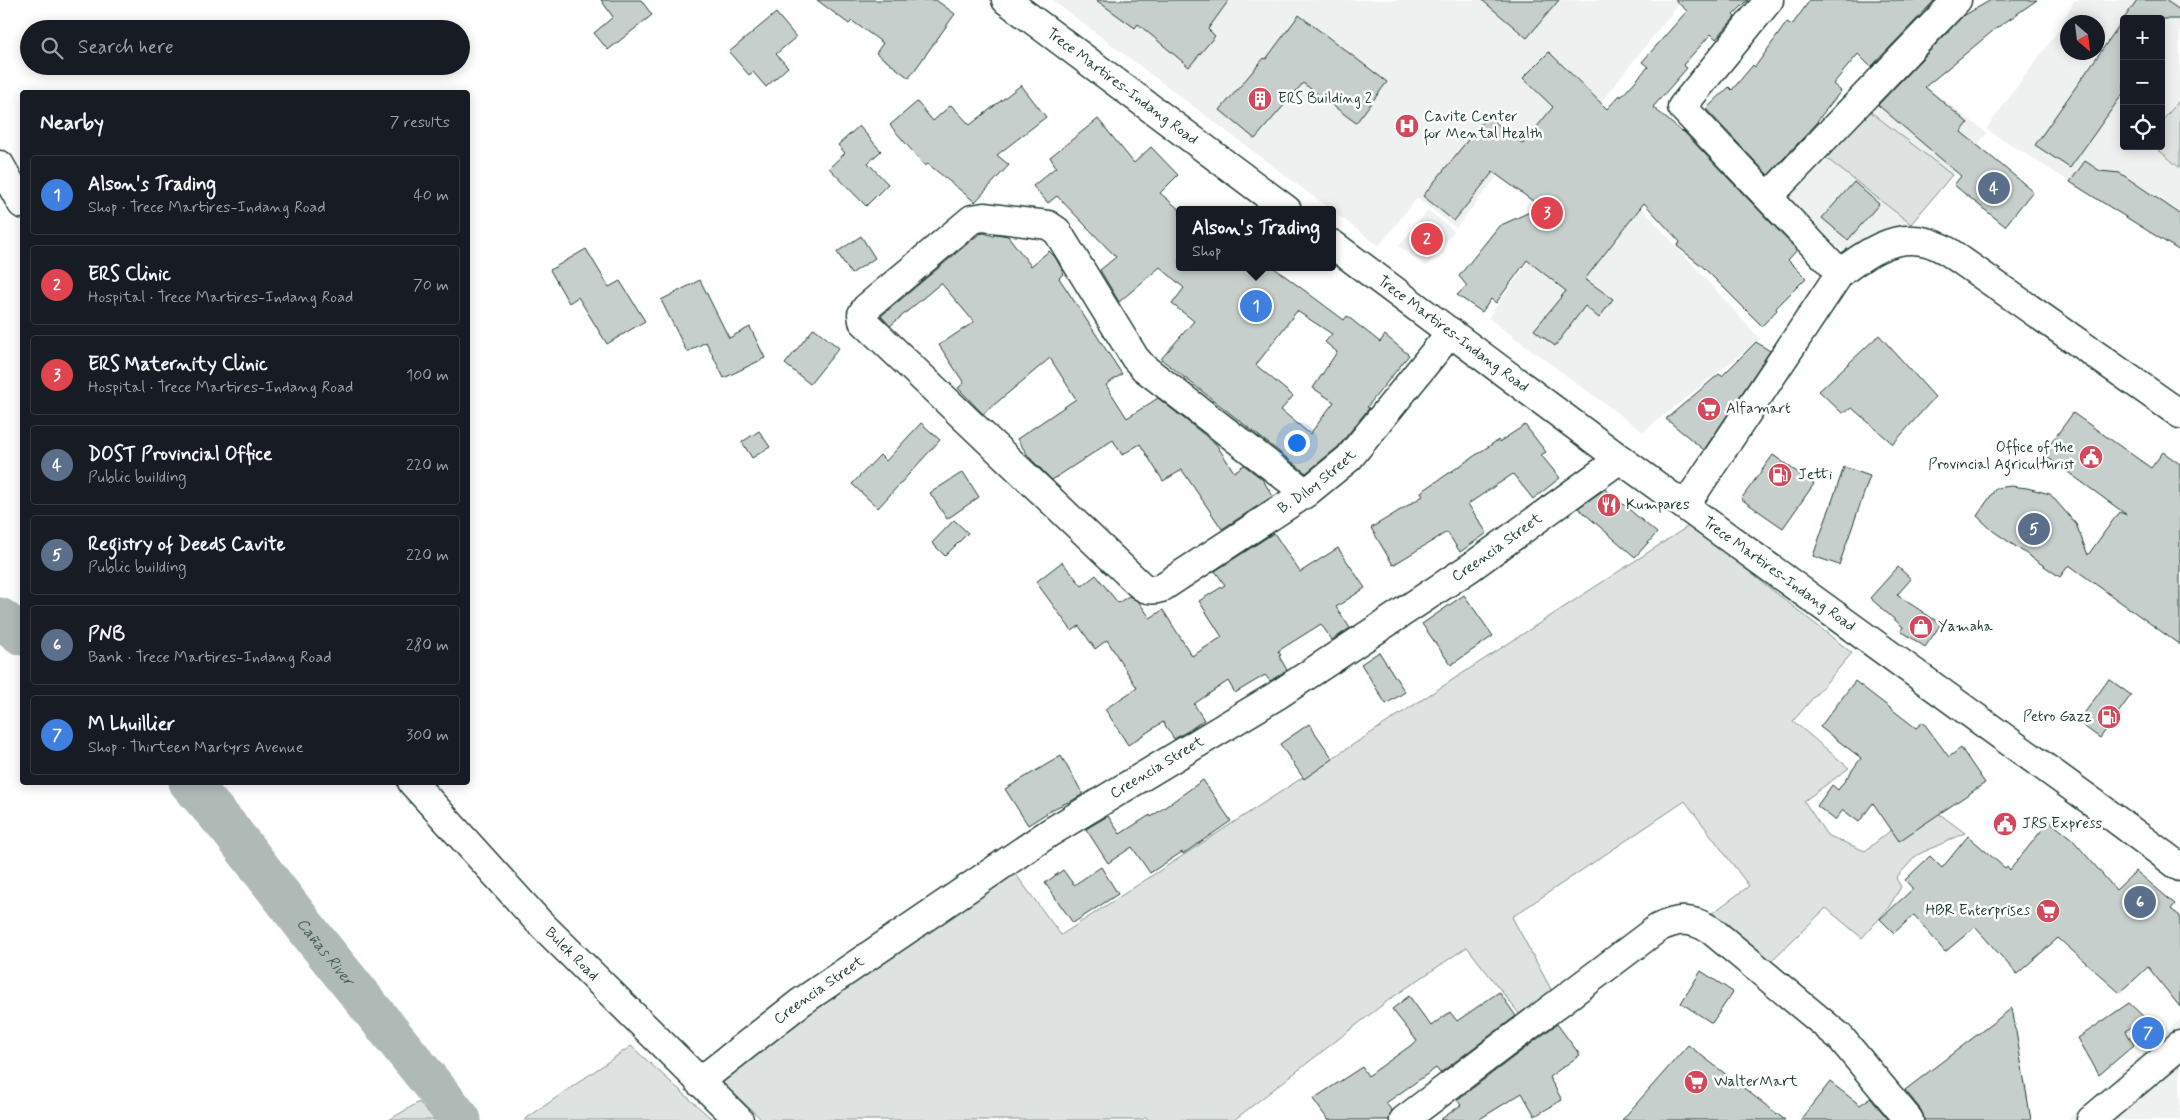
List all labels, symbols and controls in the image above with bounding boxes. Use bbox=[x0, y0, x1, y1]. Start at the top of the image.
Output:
north arrow bbox=[2060, 15, 2105, 60]
map controls bbox=[2120, 15, 2165, 150]
button: + bbox=[2120, 15, 2165, 60]
search box bbox=[20, 20, 470, 75]
street label: Trece Martires-Indang Road bbox=[1042, 24, 1202, 150]
icon: search bbox=[38, 34, 66, 62]
text: Search here bbox=[78, 35, 174, 60]
button: − bbox=[2120, 60, 2165, 105]
building icon: ERS Building 2 bbox=[1247, 86, 1273, 112]
place label: ERS Building 2 bbox=[1278, 89, 1372, 109]
button: locate bbox=[2120, 105, 2165, 150]
place label: Cavite Center for Mental Health bbox=[1424, 107, 1542, 146]
text: Nearby bbox=[40, 109, 104, 137]
text: 7 results bbox=[390, 112, 450, 133]
hospital icon: Cavite Center for Mental Health bbox=[1394, 113, 1420, 139]
pin: 4 bbox=[1978, 169, 2010, 207]
text: Alson's Trading bbox=[88, 172, 216, 197]
text: 1 bbox=[53, 185, 61, 206]
text: 40 m bbox=[413, 185, 449, 206]
pin: 3 bbox=[1531, 194, 1563, 232]
text: Shop · Trece Martires-Indang Road bbox=[88, 197, 326, 218]
popup bbox=[1176, 206, 1336, 271]
text: Alson's Trading bbox=[1192, 216, 1320, 241]
pin: 2 bbox=[1411, 220, 1443, 258]
text: Shop bbox=[1192, 241, 1221, 262]
text: ERS Clinic bbox=[88, 262, 171, 287]
street label: Trece Martires-Indang Road bbox=[1373, 271, 1533, 397]
text: 2 bbox=[53, 275, 61, 296]
text: 70 m bbox=[413, 275, 449, 296]
text: Hospital · Trece Martires-Indang Road bbox=[88, 287, 353, 308]
pin: 1 bbox=[1240, 287, 1272, 325]
text: ERS Maternity Clinic bbox=[88, 352, 268, 377]
text: 3 bbox=[53, 365, 61, 386]
text: 100 m bbox=[406, 365, 449, 386]
text: Hospital · Trece Martires-Indang Road bbox=[88, 377, 353, 398]
supermarket icon: Alfamart bbox=[1696, 396, 1722, 422]
place label: Alfamart bbox=[1726, 399, 1791, 419]
your location bbox=[1284, 430, 1310, 456]
place label: Office of the Provincial Agriculturist bbox=[1928, 438, 2075, 476]
text: DOST Provincial Office bbox=[88, 442, 272, 467]
public building icon: Office of the Provincial Agriculturist bbox=[2078, 444, 2104, 470]
street label: B. Diloy Street bbox=[1274, 446, 1361, 519]
text: 4 bbox=[52, 455, 62, 476]
text: 220 m bbox=[406, 455, 449, 476]
fuel station icon: Jetti bbox=[1767, 462, 1793, 488]
place label: Jetti bbox=[1798, 465, 1832, 485]
text: Public building bbox=[88, 467, 187, 488]
restaurant icon: Kumpares bbox=[1596, 492, 1622, 518]
place label: Kumpares bbox=[1626, 495, 1690, 515]
street label: Creencia Street bbox=[1448, 509, 1546, 587]
pin: 5 bbox=[2018, 510, 2050, 548]
street label: Trece Martires-Indang Road bbox=[1699, 512, 1859, 637]
text: Registry of Deeds Cavite bbox=[88, 532, 286, 557]
text: 5 bbox=[52, 545, 62, 566]
text: 220 m bbox=[406, 545, 449, 566]
text: Public building bbox=[88, 557, 187, 578]
shop icon: Yamaha bbox=[1908, 614, 1934, 640]
place label: Yamaha bbox=[1938, 617, 1994, 637]
text: PNB bbox=[88, 622, 125, 647]
text: 6 bbox=[53, 635, 61, 656]
text: 280 m bbox=[406, 635, 449, 656]
text: Bank · Trece Martires-Indang Road bbox=[88, 647, 332, 668]
fuel station icon: Petro Gazz bbox=[2096, 704, 2122, 730]
place label: Petro Gazz bbox=[2023, 707, 2092, 727]
text: M Lhuillier bbox=[88, 712, 175, 737]
text: 7 bbox=[52, 725, 62, 746]
text: 300 m bbox=[406, 725, 449, 746]
street label: Creencia Street bbox=[1106, 732, 1208, 804]
text: Shop · Thirteen Martyrs Avenue bbox=[88, 737, 304, 758]
public building icon: JRS Express bbox=[1992, 811, 2018, 837]
place label: JRS Express bbox=[2022, 814, 2103, 834]
pin: 6 bbox=[2124, 883, 2156, 921]
supermarket icon: HBR Enterprises bbox=[2035, 898, 2061, 924]
place label: HBR Enterprises bbox=[1925, 901, 2030, 921]
water label: Cañas River bbox=[292, 914, 360, 992]
street label: Bulek Road bbox=[540, 923, 603, 986]
street label: Creencia Street bbox=[770, 952, 868, 1029]
pin: 7 bbox=[2132, 1014, 2164, 1052]
supermarket icon: WalterMart bbox=[1683, 1069, 1709, 1095]
place label: WalterMart bbox=[1714, 1072, 1798, 1092]

